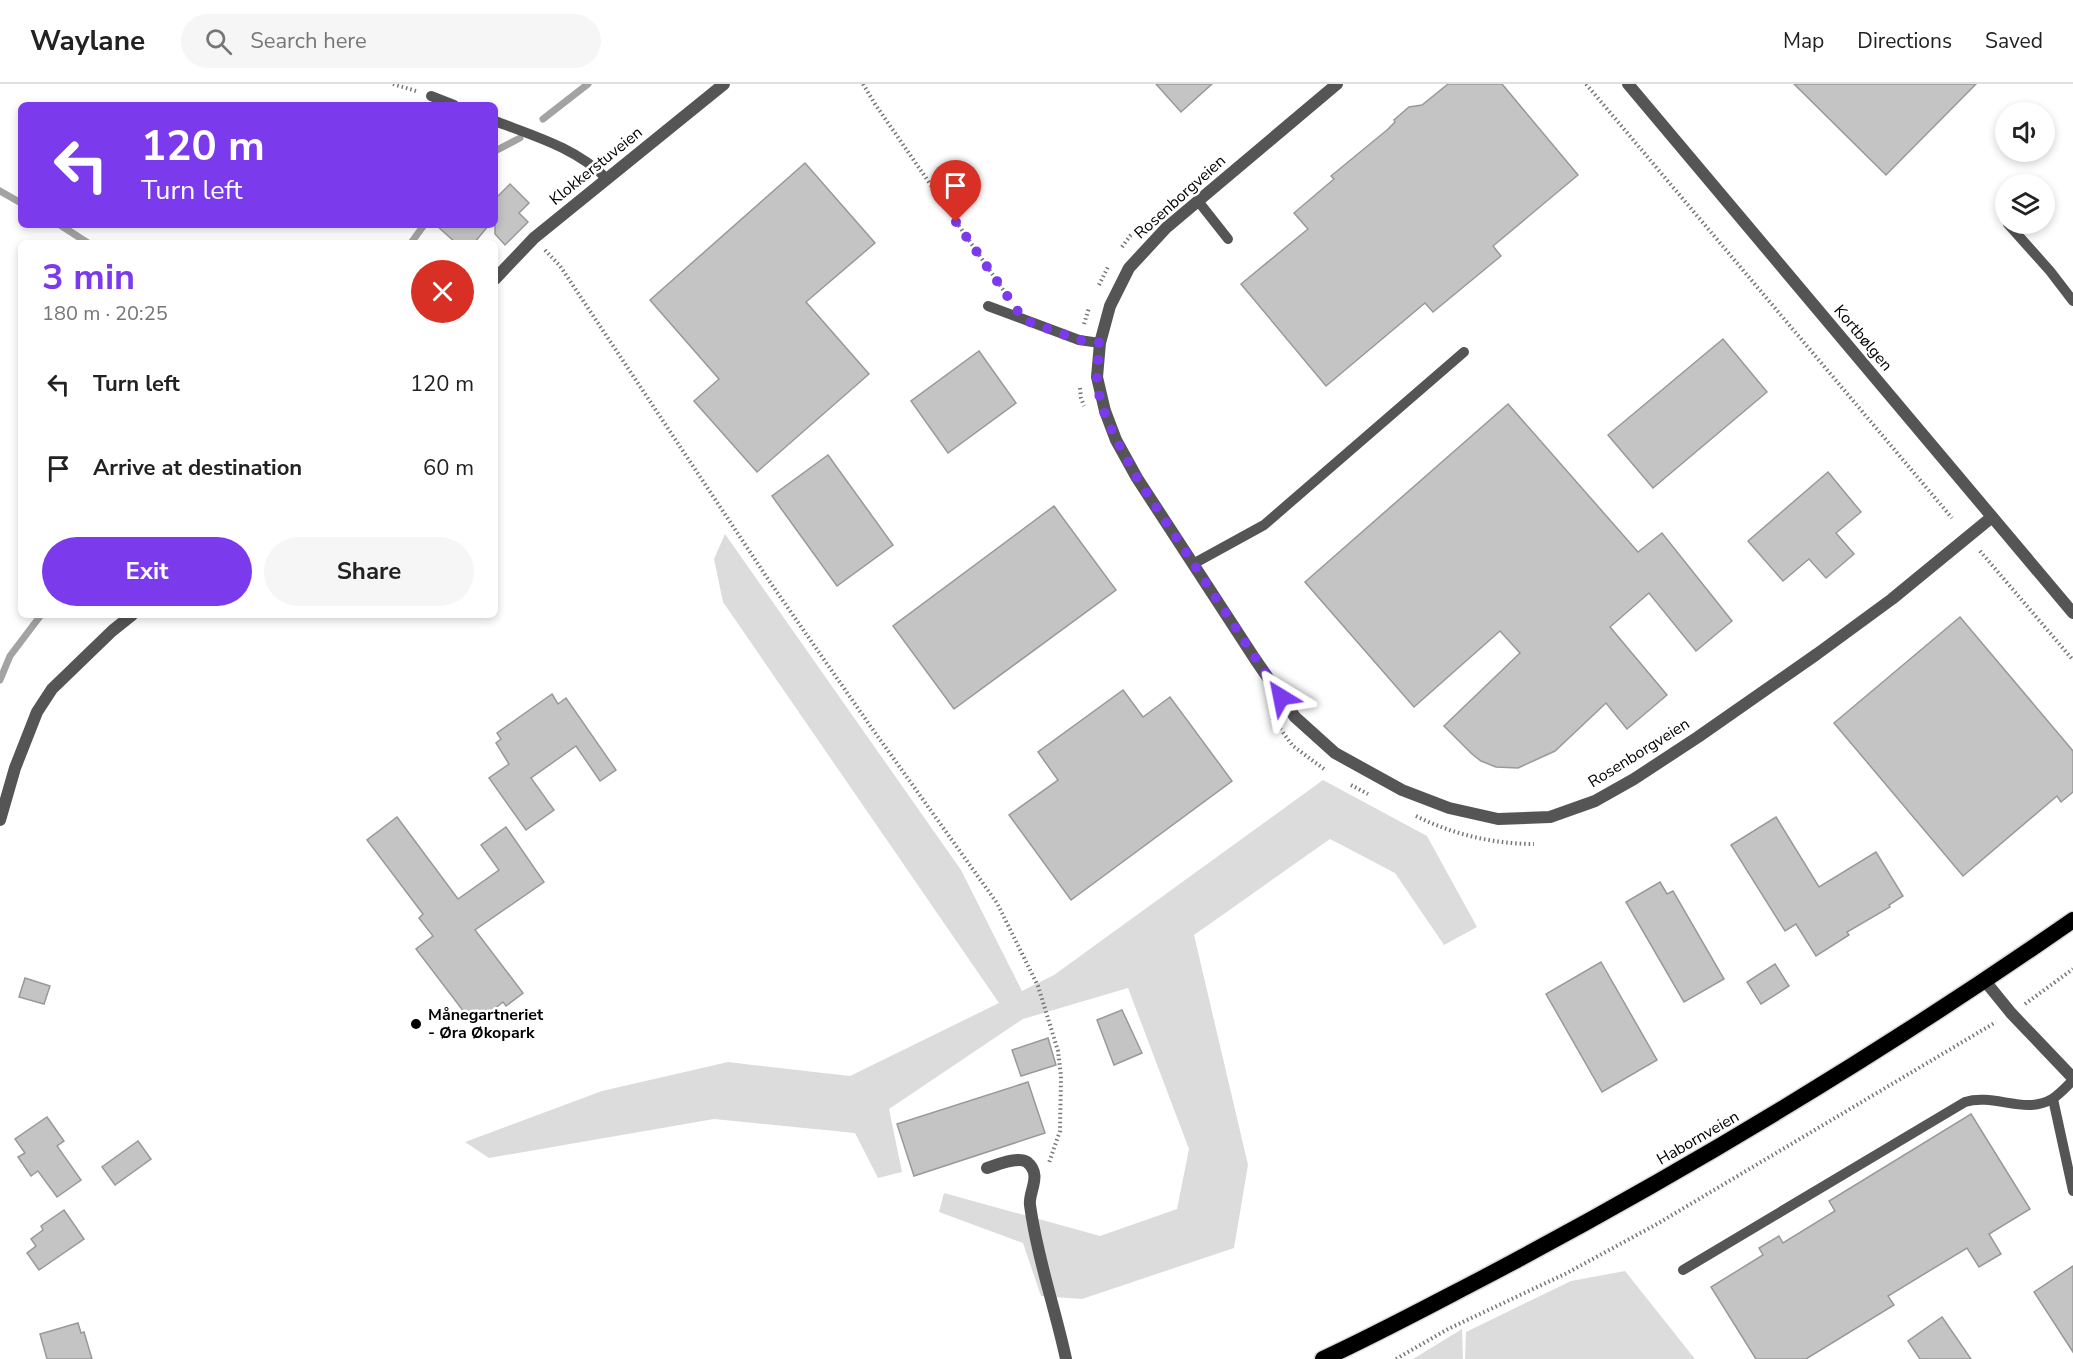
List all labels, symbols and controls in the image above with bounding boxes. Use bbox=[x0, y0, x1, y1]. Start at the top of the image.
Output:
search box bbox=[181, 14, 601, 68]
text: Waylane bbox=[30, 22, 145, 60]
icon: search bbox=[202, 25, 235, 58]
text: Search here bbox=[250, 26, 367, 56]
text: Map bbox=[1783, 27, 1824, 55]
text: Directions bbox=[1857, 27, 1952, 55]
text: Saved bbox=[1985, 27, 2043, 55]
map controls bbox=[1995, 102, 2055, 234]
button: sound bbox=[1995, 102, 2055, 162]
text: 120 m bbox=[141, 118, 265, 175]
street label: Klokkerstuveien bbox=[545, 122, 647, 210]
icon: left bbox=[42, 126, 120, 204]
street label: Rosenborgveien bbox=[1130, 150, 1230, 244]
pin bbox=[930, 160, 981, 222]
icon: arrive bbox=[939, 169, 972, 202]
text: Turn left bbox=[141, 172, 242, 209]
button: layers bbox=[1995, 174, 2055, 234]
text: 3 min bbox=[42, 253, 135, 302]
button: close bbox=[411, 260, 474, 323]
text: 180 m · 20:25 bbox=[42, 300, 168, 327]
street label: Kortbølgen bbox=[1829, 300, 1897, 376]
icon: left bbox=[42, 368, 75, 401]
text: Turn left bbox=[93, 369, 180, 399]
text: 120 m bbox=[410, 369, 474, 399]
icon: arrive bbox=[42, 452, 75, 485]
text: Arrive at destination bbox=[93, 453, 302, 483]
text: 60 m bbox=[423, 453, 474, 483]
button: Exit bbox=[42, 537, 252, 606]
button: Share bbox=[264, 537, 474, 606]
position arrow bbox=[1249, 665, 1313, 729]
street label: Rosenborgveien bbox=[1584, 713, 1694, 793]
place label: Månegartneriet - Øra Økopark bbox=[428, 1004, 544, 1044]
marker: Månegartneriet - Øra Økopark bbox=[409, 1017, 423, 1031]
street label: Habornveien bbox=[1653, 1106, 1743, 1170]

